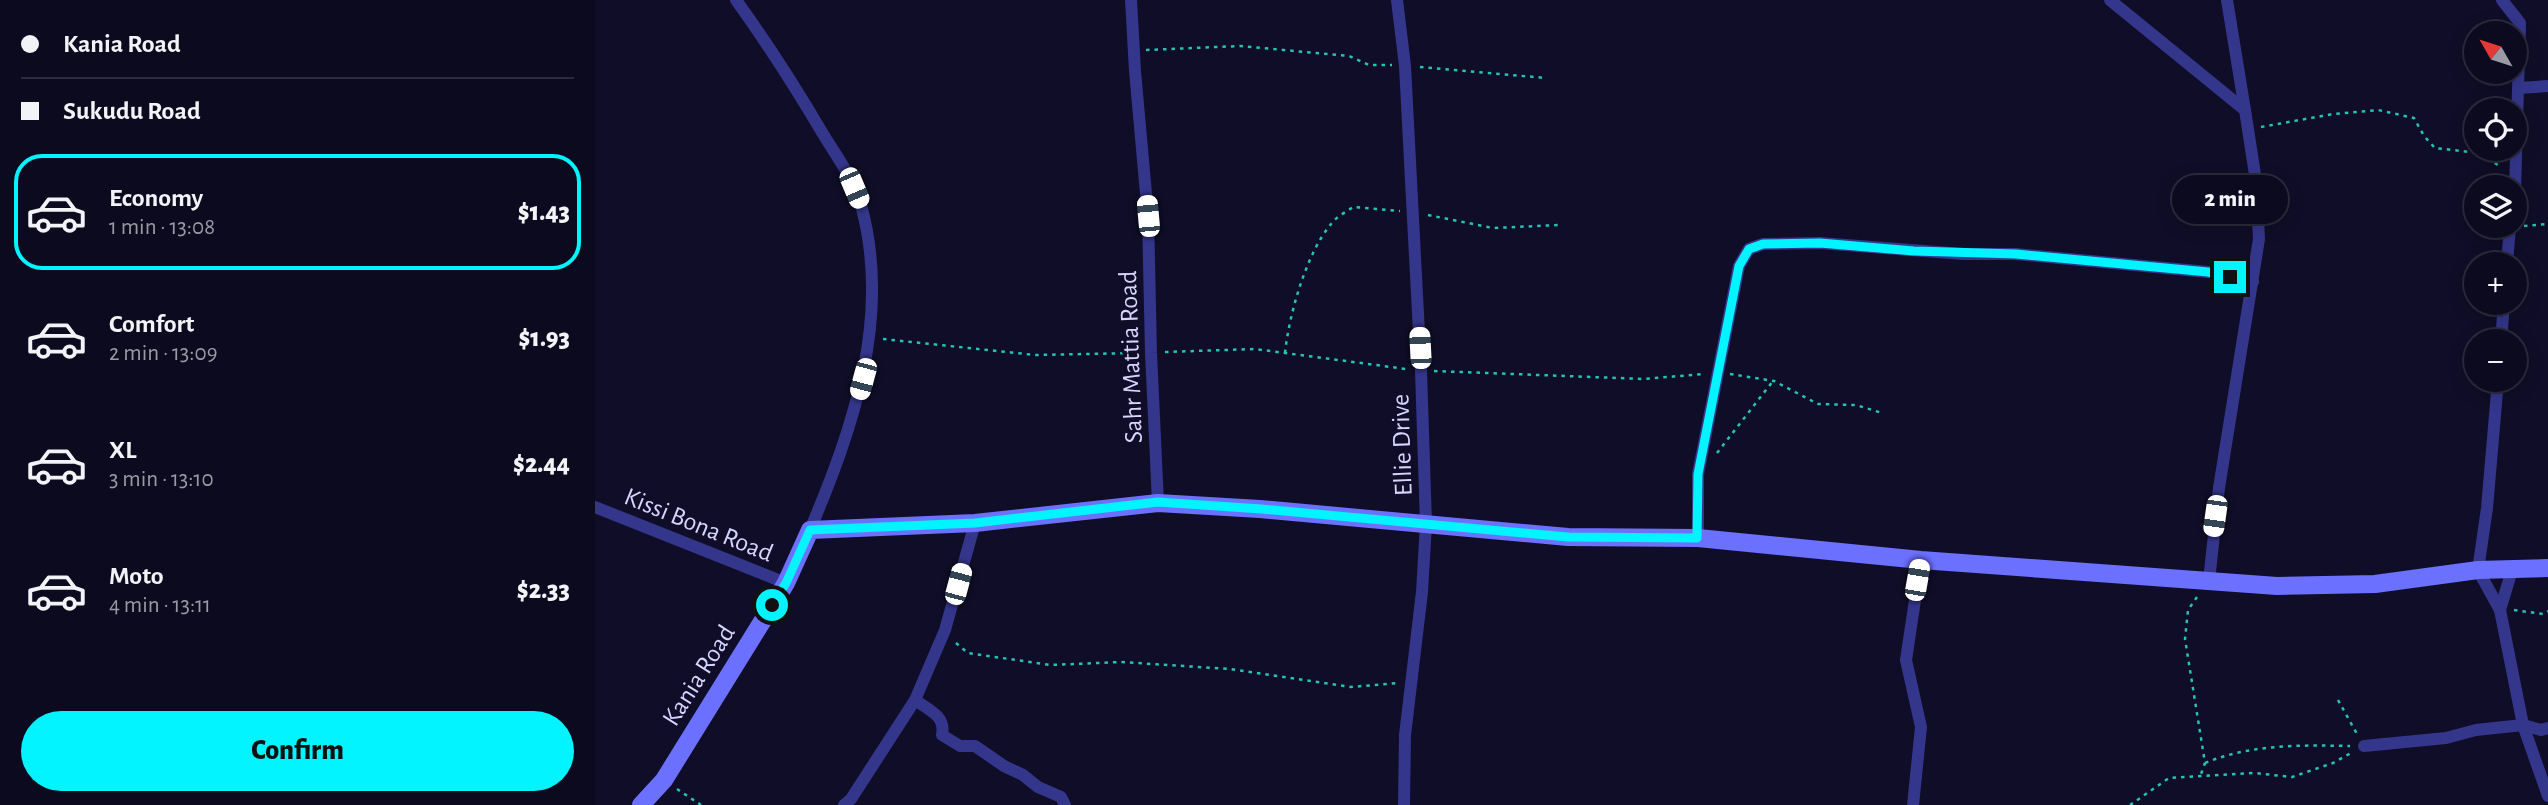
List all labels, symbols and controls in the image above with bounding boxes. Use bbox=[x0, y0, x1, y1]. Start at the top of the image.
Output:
north arrow bbox=[2464, 21, 2527, 84]
map controls bbox=[2464, 21, 2527, 392]
text: Kania Road bbox=[63, 31, 181, 57]
text: Sukudu Road bbox=[63, 98, 201, 124]
button: locate bbox=[2464, 98, 2527, 161]
car bbox=[837, 165, 872, 211]
button: layers bbox=[2464, 175, 2527, 238]
callout: 2 min bbox=[2172, 176, 2288, 224]
icon: car bbox=[25, 181, 88, 244]
text: Economy bbox=[109, 185, 203, 211]
text: 2 min bbox=[2204, 188, 2256, 211]
car bbox=[1136, 194, 1161, 238]
text: $1.43 bbox=[518, 199, 570, 225]
text: 1 min · 13:08 bbox=[109, 216, 215, 239]
button: + bbox=[2464, 252, 2527, 315]
route end bbox=[2214, 261, 2246, 293]
street label: Sahr Mattia Road bbox=[1115, 270, 1147, 444]
icon: car bbox=[25, 307, 88, 370]
text: Comfort bbox=[109, 311, 194, 337]
text: $1.93 bbox=[518, 325, 570, 351]
car bbox=[1409, 326, 1432, 370]
button: − bbox=[2464, 329, 2527, 392]
text: 2 min · 13:09 bbox=[109, 342, 218, 365]
car bbox=[848, 356, 879, 402]
street label: Ellie Drive bbox=[1387, 394, 1417, 496]
icon: car bbox=[25, 433, 88, 496]
text: XL bbox=[109, 437, 136, 463]
text: $2.44 bbox=[513, 451, 570, 477]
text: 3 min · 13:10 bbox=[109, 468, 214, 491]
street label: Kissi Bona Road bbox=[621, 483, 777, 567]
car bbox=[2202, 494, 2229, 538]
car bbox=[1904, 557, 1931, 603]
icon: car bbox=[25, 559, 88, 622]
car bbox=[943, 561, 974, 607]
text: Moto bbox=[109, 563, 164, 589]
text: $2.33 bbox=[517, 577, 570, 603]
route start bbox=[756, 589, 788, 621]
text: 4 min · 13:11 bbox=[109, 594, 211, 617]
street label: Kania Road bbox=[658, 621, 740, 731]
button: Confirm bbox=[21, 711, 574, 791]

